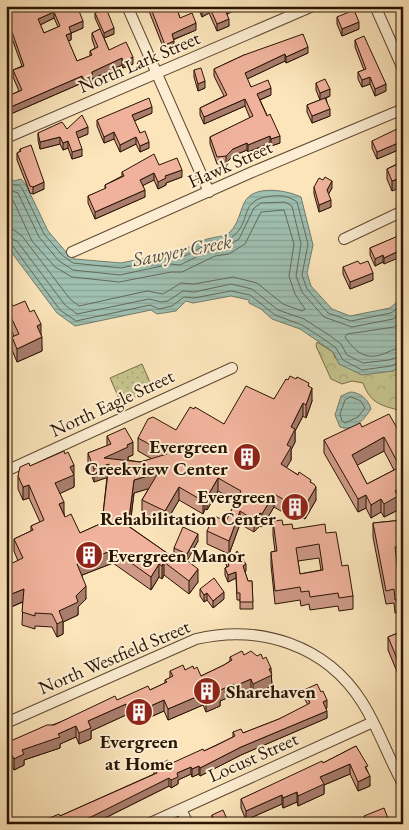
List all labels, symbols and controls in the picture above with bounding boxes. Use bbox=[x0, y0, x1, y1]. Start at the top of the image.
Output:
street label: North Lark Street bbox=[74, 25, 204, 99]
street label: Hawk Street bbox=[184, 134, 276, 194]
water label: Sawyer Creek bbox=[129, 228, 234, 273]
street label: North Eagle Street bbox=[46, 363, 178, 443]
place label: Evergreen Creekview Center bbox=[85, 434, 228, 481]
building icon: Evergreen Creekview Center bbox=[232, 442, 262, 472]
place label: Evergreen Rehabilitation Center bbox=[100, 484, 276, 531]
building icon: Evergreen Rehabilitation Center bbox=[280, 492, 310, 522]
building icon: Evergreen Manor bbox=[74, 540, 104, 570]
place label: Evergreen Manor bbox=[108, 543, 245, 568]
street label: North Westfield Street bbox=[34, 614, 194, 700]
building icon: Sharehaven bbox=[192, 676, 222, 706]
place label: Sharehaven bbox=[226, 679, 316, 704]
building icon: Evergreen at Home bbox=[124, 697, 154, 727]
street label: Locust Street bbox=[204, 726, 302, 788]
place label: Evergreen at Home bbox=[100, 729, 179, 776]

